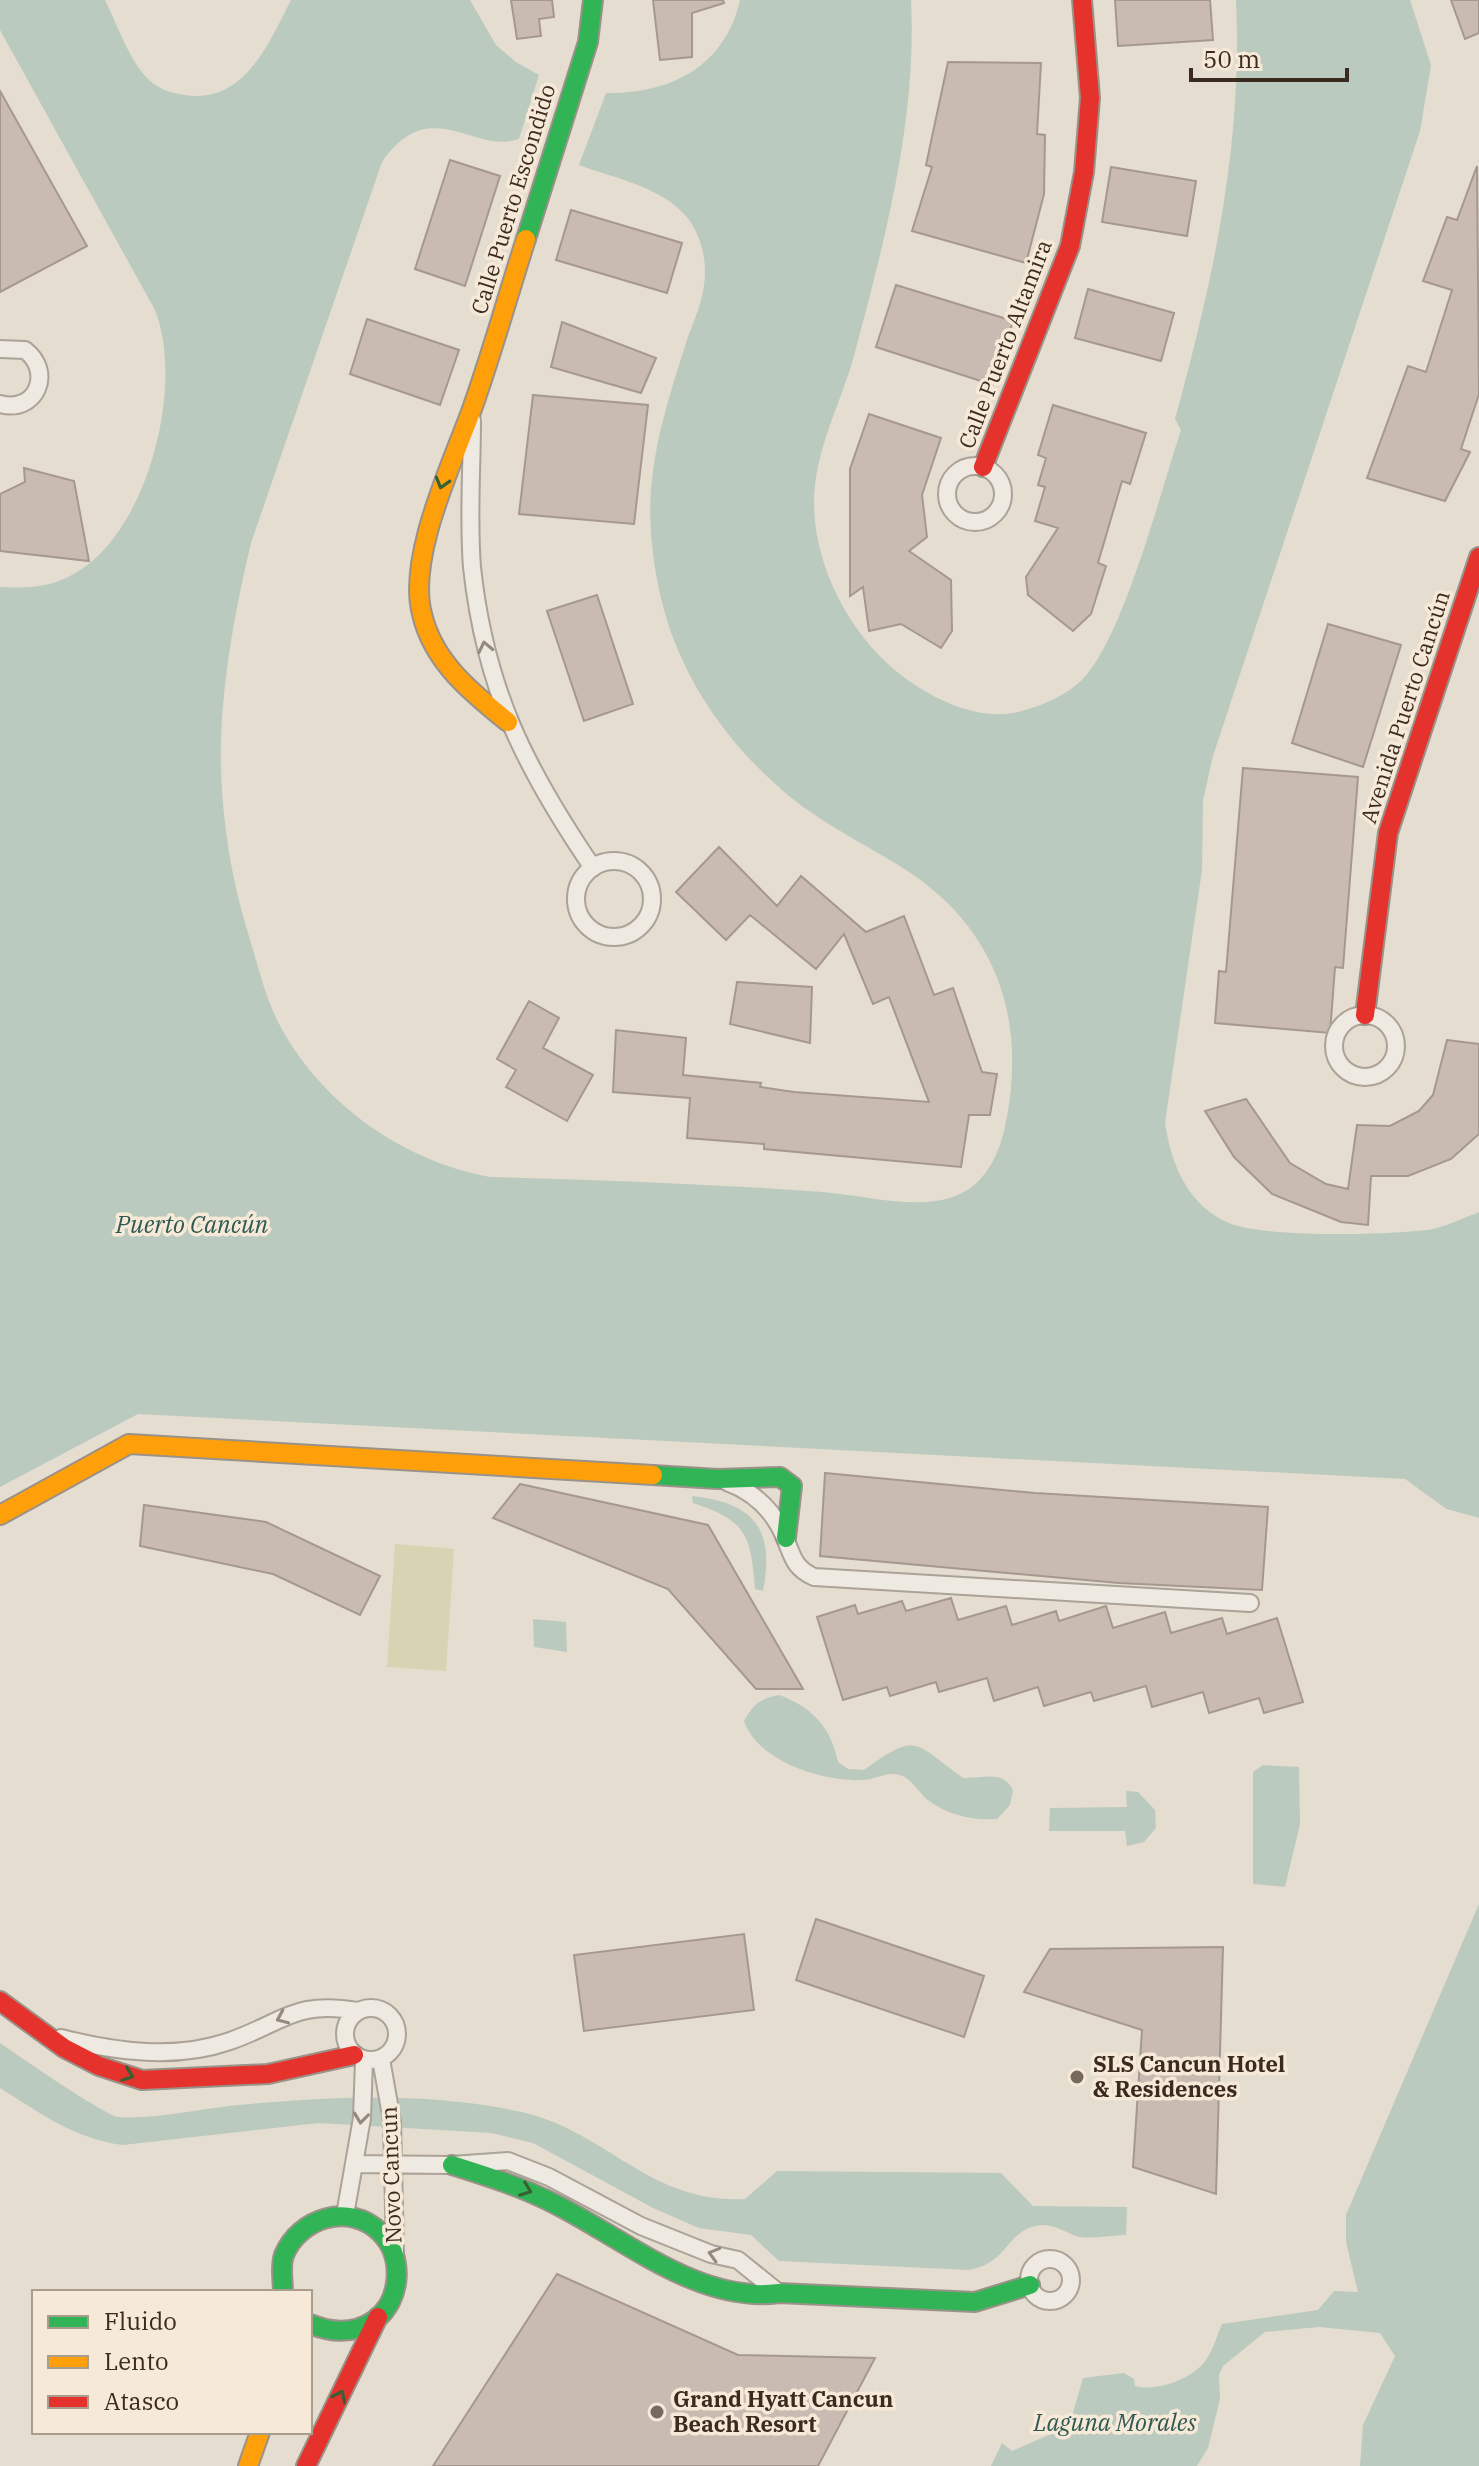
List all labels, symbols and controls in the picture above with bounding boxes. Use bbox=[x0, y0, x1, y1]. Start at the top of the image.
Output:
scale bar bbox=[1191, 32, 1347, 82]
text: 50 m bbox=[1203, 43, 1260, 75]
street label: Calle Puerto Escondido bbox=[464, 80, 561, 317]
street label: Calle Puerto Altamira bbox=[951, 235, 1058, 452]
one-way arrow bbox=[435, 475, 451, 489]
street label: Avenida Puerto Cancún bbox=[1353, 587, 1456, 827]
one-way arrow bbox=[477, 641, 494, 655]
water label: Puerto Cancún bbox=[115, 1208, 269, 1240]
one-way arrow bbox=[276, 2008, 290, 2024]
place label: SLS Cancun Hotel & Residences bbox=[1093, 2049, 1285, 2103]
one-way arrow bbox=[120, 2065, 134, 2082]
marker: SLS Cancun Hotel & Residences bbox=[1068, 2068, 1086, 2086]
street label: Novo Cancun bbox=[374, 2106, 407, 2244]
one-way arrow bbox=[352, 2112, 369, 2125]
one-way arrow bbox=[518, 2180, 532, 2197]
one-way arrow bbox=[707, 2247, 721, 2263]
legend bbox=[32, 2290, 312, 2434]
text: Fluido bbox=[104, 2305, 177, 2337]
text: Lento bbox=[104, 2345, 168, 2377]
place label: Grand Hyatt Cancun Beach Resort bbox=[673, 2384, 893, 2438]
text: Atasco bbox=[104, 2385, 179, 2417]
one-way arrow bbox=[330, 2389, 346, 2404]
marker: Grand Hyatt Cancun Beach Resort bbox=[648, 2403, 666, 2421]
water label: Laguna Morales bbox=[1033, 2406, 1196, 2438]

